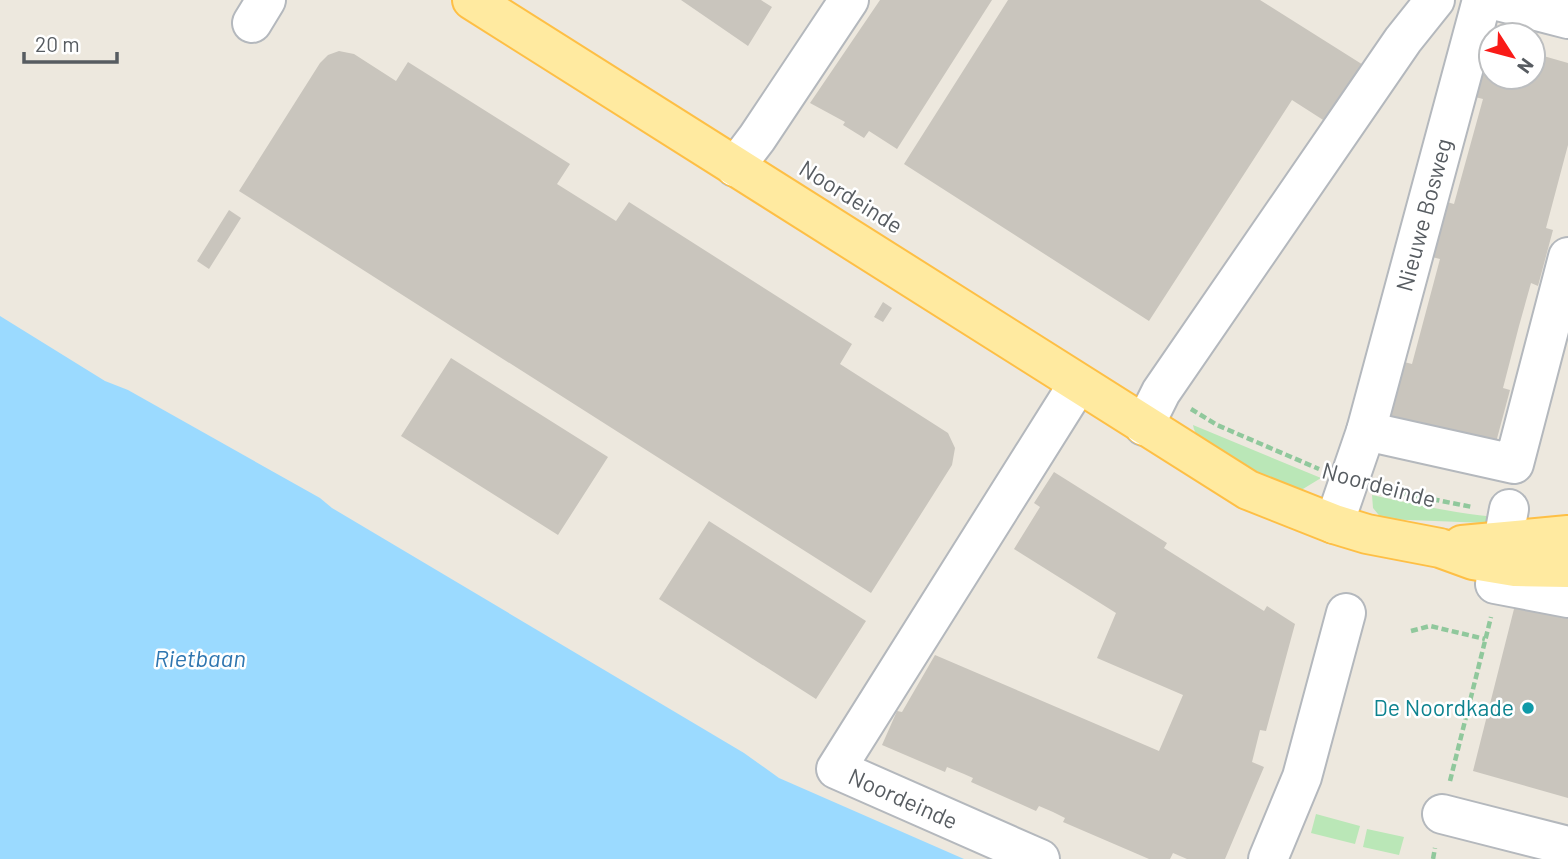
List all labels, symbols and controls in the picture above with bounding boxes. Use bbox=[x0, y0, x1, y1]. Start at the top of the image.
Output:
scale bar bbox=[24, 21, 117, 65]
north arrow bbox=[1477, 21, 1547, 91]
text: 20 m bbox=[35, 31, 80, 56]
text: N bbox=[1513, 54, 1539, 78]
street label: Nieuwe Bosweg bbox=[1389, 135, 1457, 294]
street label: Noordeinde bbox=[795, 153, 908, 239]
street label: Noordeinde bbox=[1319, 455, 1439, 513]
water label: Rietbaan bbox=[154, 643, 246, 672]
place label: De Noordkade bbox=[1374, 693, 1514, 721]
marker: De Noordkade bbox=[1520, 700, 1536, 716]
street label: Noordeinde bbox=[844, 762, 962, 835]

